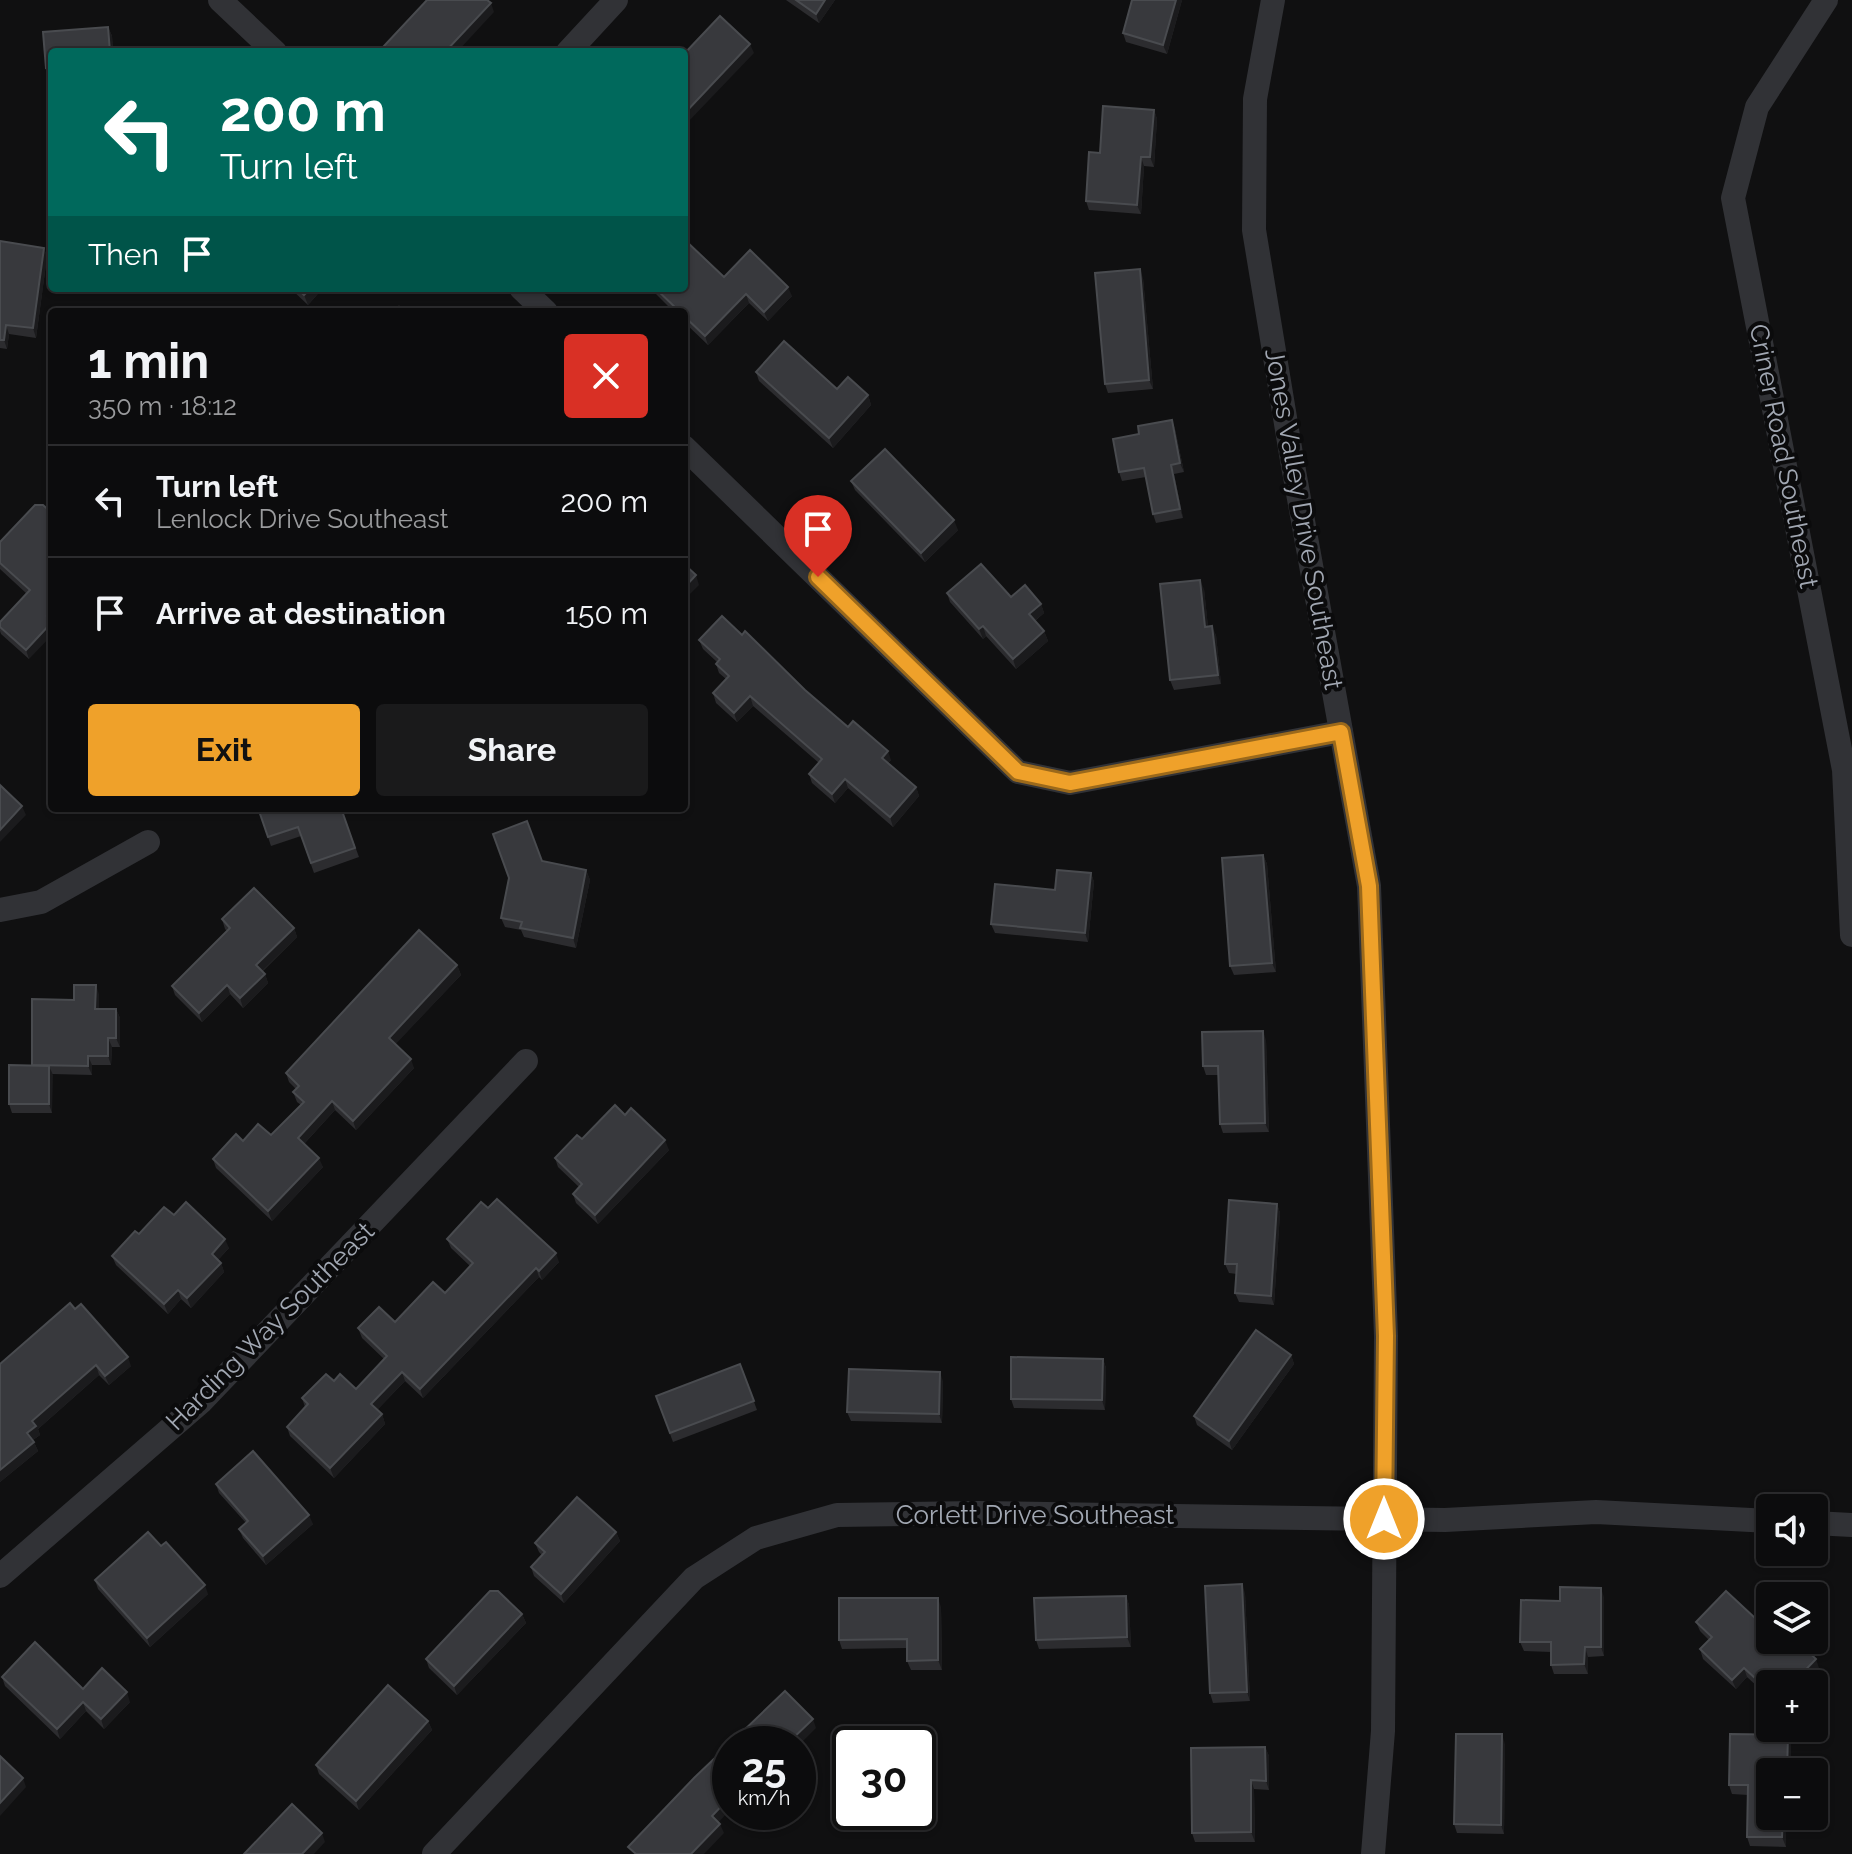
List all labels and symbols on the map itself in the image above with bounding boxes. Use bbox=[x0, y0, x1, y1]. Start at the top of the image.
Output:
street label: Criner Road Southeast bbox=[1744, 321, 1824, 591]
street label: Jones Valley Drive Southeast bbox=[1259, 346, 1349, 692]
pin bbox=[784, 495, 852, 577]
street label: Harding Way Southeast bbox=[160, 1216, 380, 1436]
position arrow bbox=[1342, 1477, 1426, 1561]
street label: Corlett Drive Southeast bbox=[896, 1500, 1175, 1530]
speed limit sign: 30 bbox=[832, 1726, 936, 1830]

